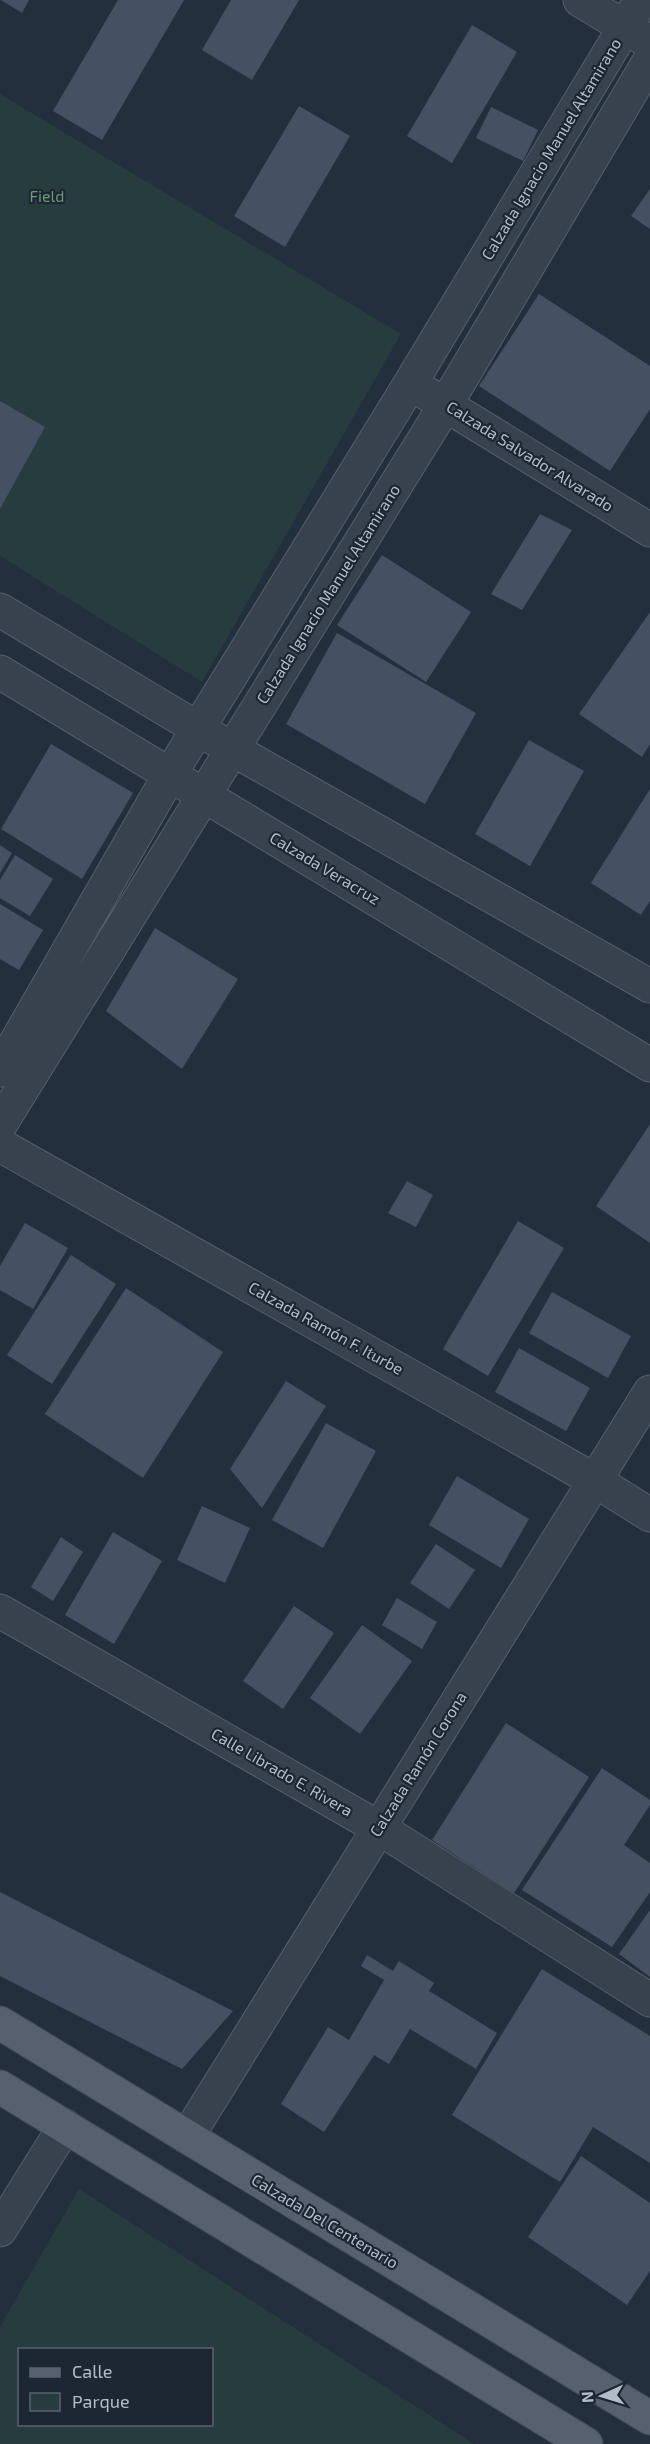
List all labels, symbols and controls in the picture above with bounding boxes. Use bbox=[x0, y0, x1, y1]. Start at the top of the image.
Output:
street label: Calzada Ignacio Manuel Altamirano bbox=[477, 34, 624, 263]
park label: Field bbox=[29, 186, 65, 205]
street label: Calzada Salvador Alvarado bbox=[443, 396, 617, 515]
street label: Calzada Ignacio Manuel Altamirano bbox=[252, 481, 403, 707]
street label: Calzada Veracruz bbox=[267, 827, 384, 908]
street label: Calzada Ramón F. Iturbe bbox=[246, 1277, 407, 1378]
street label: Calzada Ramón Corona bbox=[365, 1688, 470, 1840]
street label: Calle Librado E. Rivera bbox=[208, 1723, 356, 1820]
street label: Calzada Del Centenario bbox=[249, 2169, 402, 2272]
legend bbox=[18, 2348, 213, 2426]
text: Calle bbox=[72, 2360, 113, 2382]
north arrow bbox=[572, 2366, 632, 2426]
text: Parque bbox=[72, 2390, 130, 2412]
text: N bbox=[577, 2391, 596, 2404]

